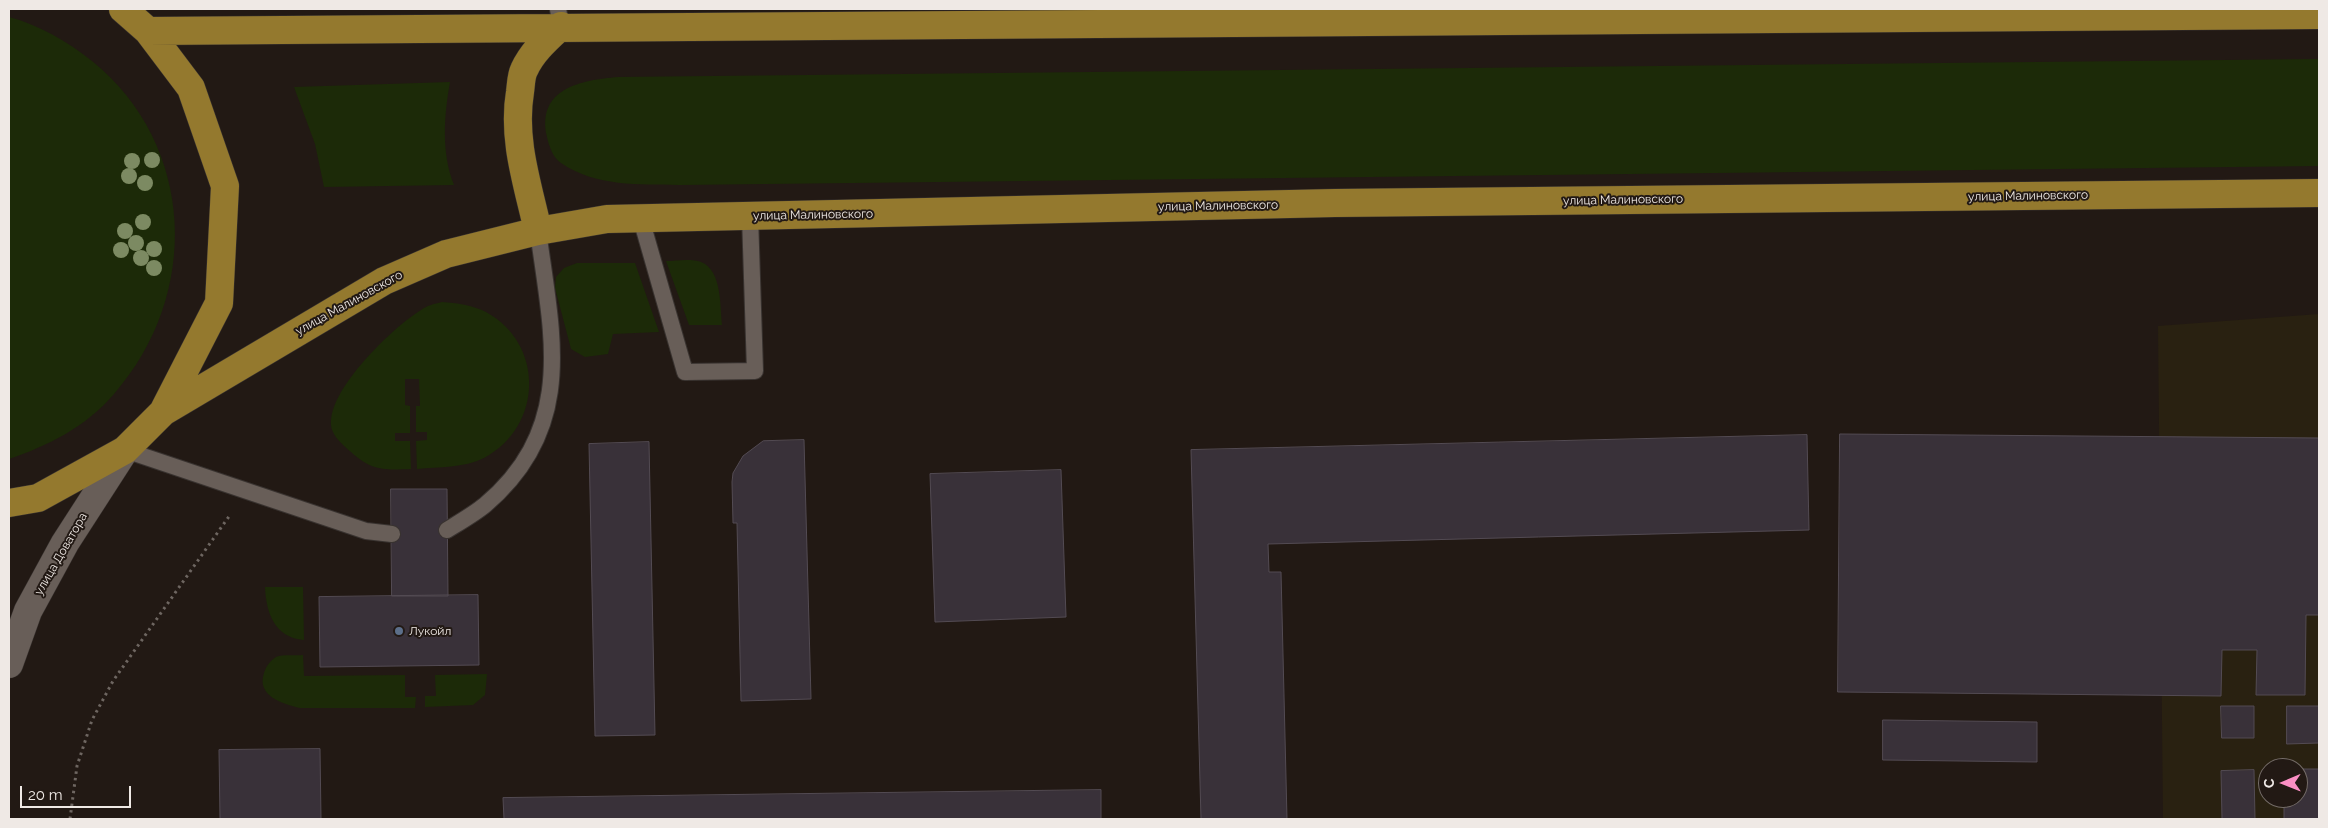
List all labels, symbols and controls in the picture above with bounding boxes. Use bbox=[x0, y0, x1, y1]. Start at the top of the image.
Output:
street label: улица Малиновского bbox=[1968, 188, 2088, 204]
street label: улица Малиновского bbox=[1563, 192, 1683, 208]
street label: улица Малиновского bbox=[1158, 198, 1278, 214]
street label: улица Малиновского bbox=[753, 207, 873, 223]
street label: улица Малиновского bbox=[293, 268, 405, 338]
street label: улица Доватора bbox=[32, 510, 90, 598]
place label: Лукойл bbox=[409, 624, 451, 638]
marker: Лукойл bbox=[393, 625, 405, 637]
north arrow bbox=[2258, 758, 2308, 808]
scale bar bbox=[22, 776, 134, 808]
text: С bbox=[2261, 778, 2277, 788]
text: 20 m bbox=[28, 786, 63, 804]

